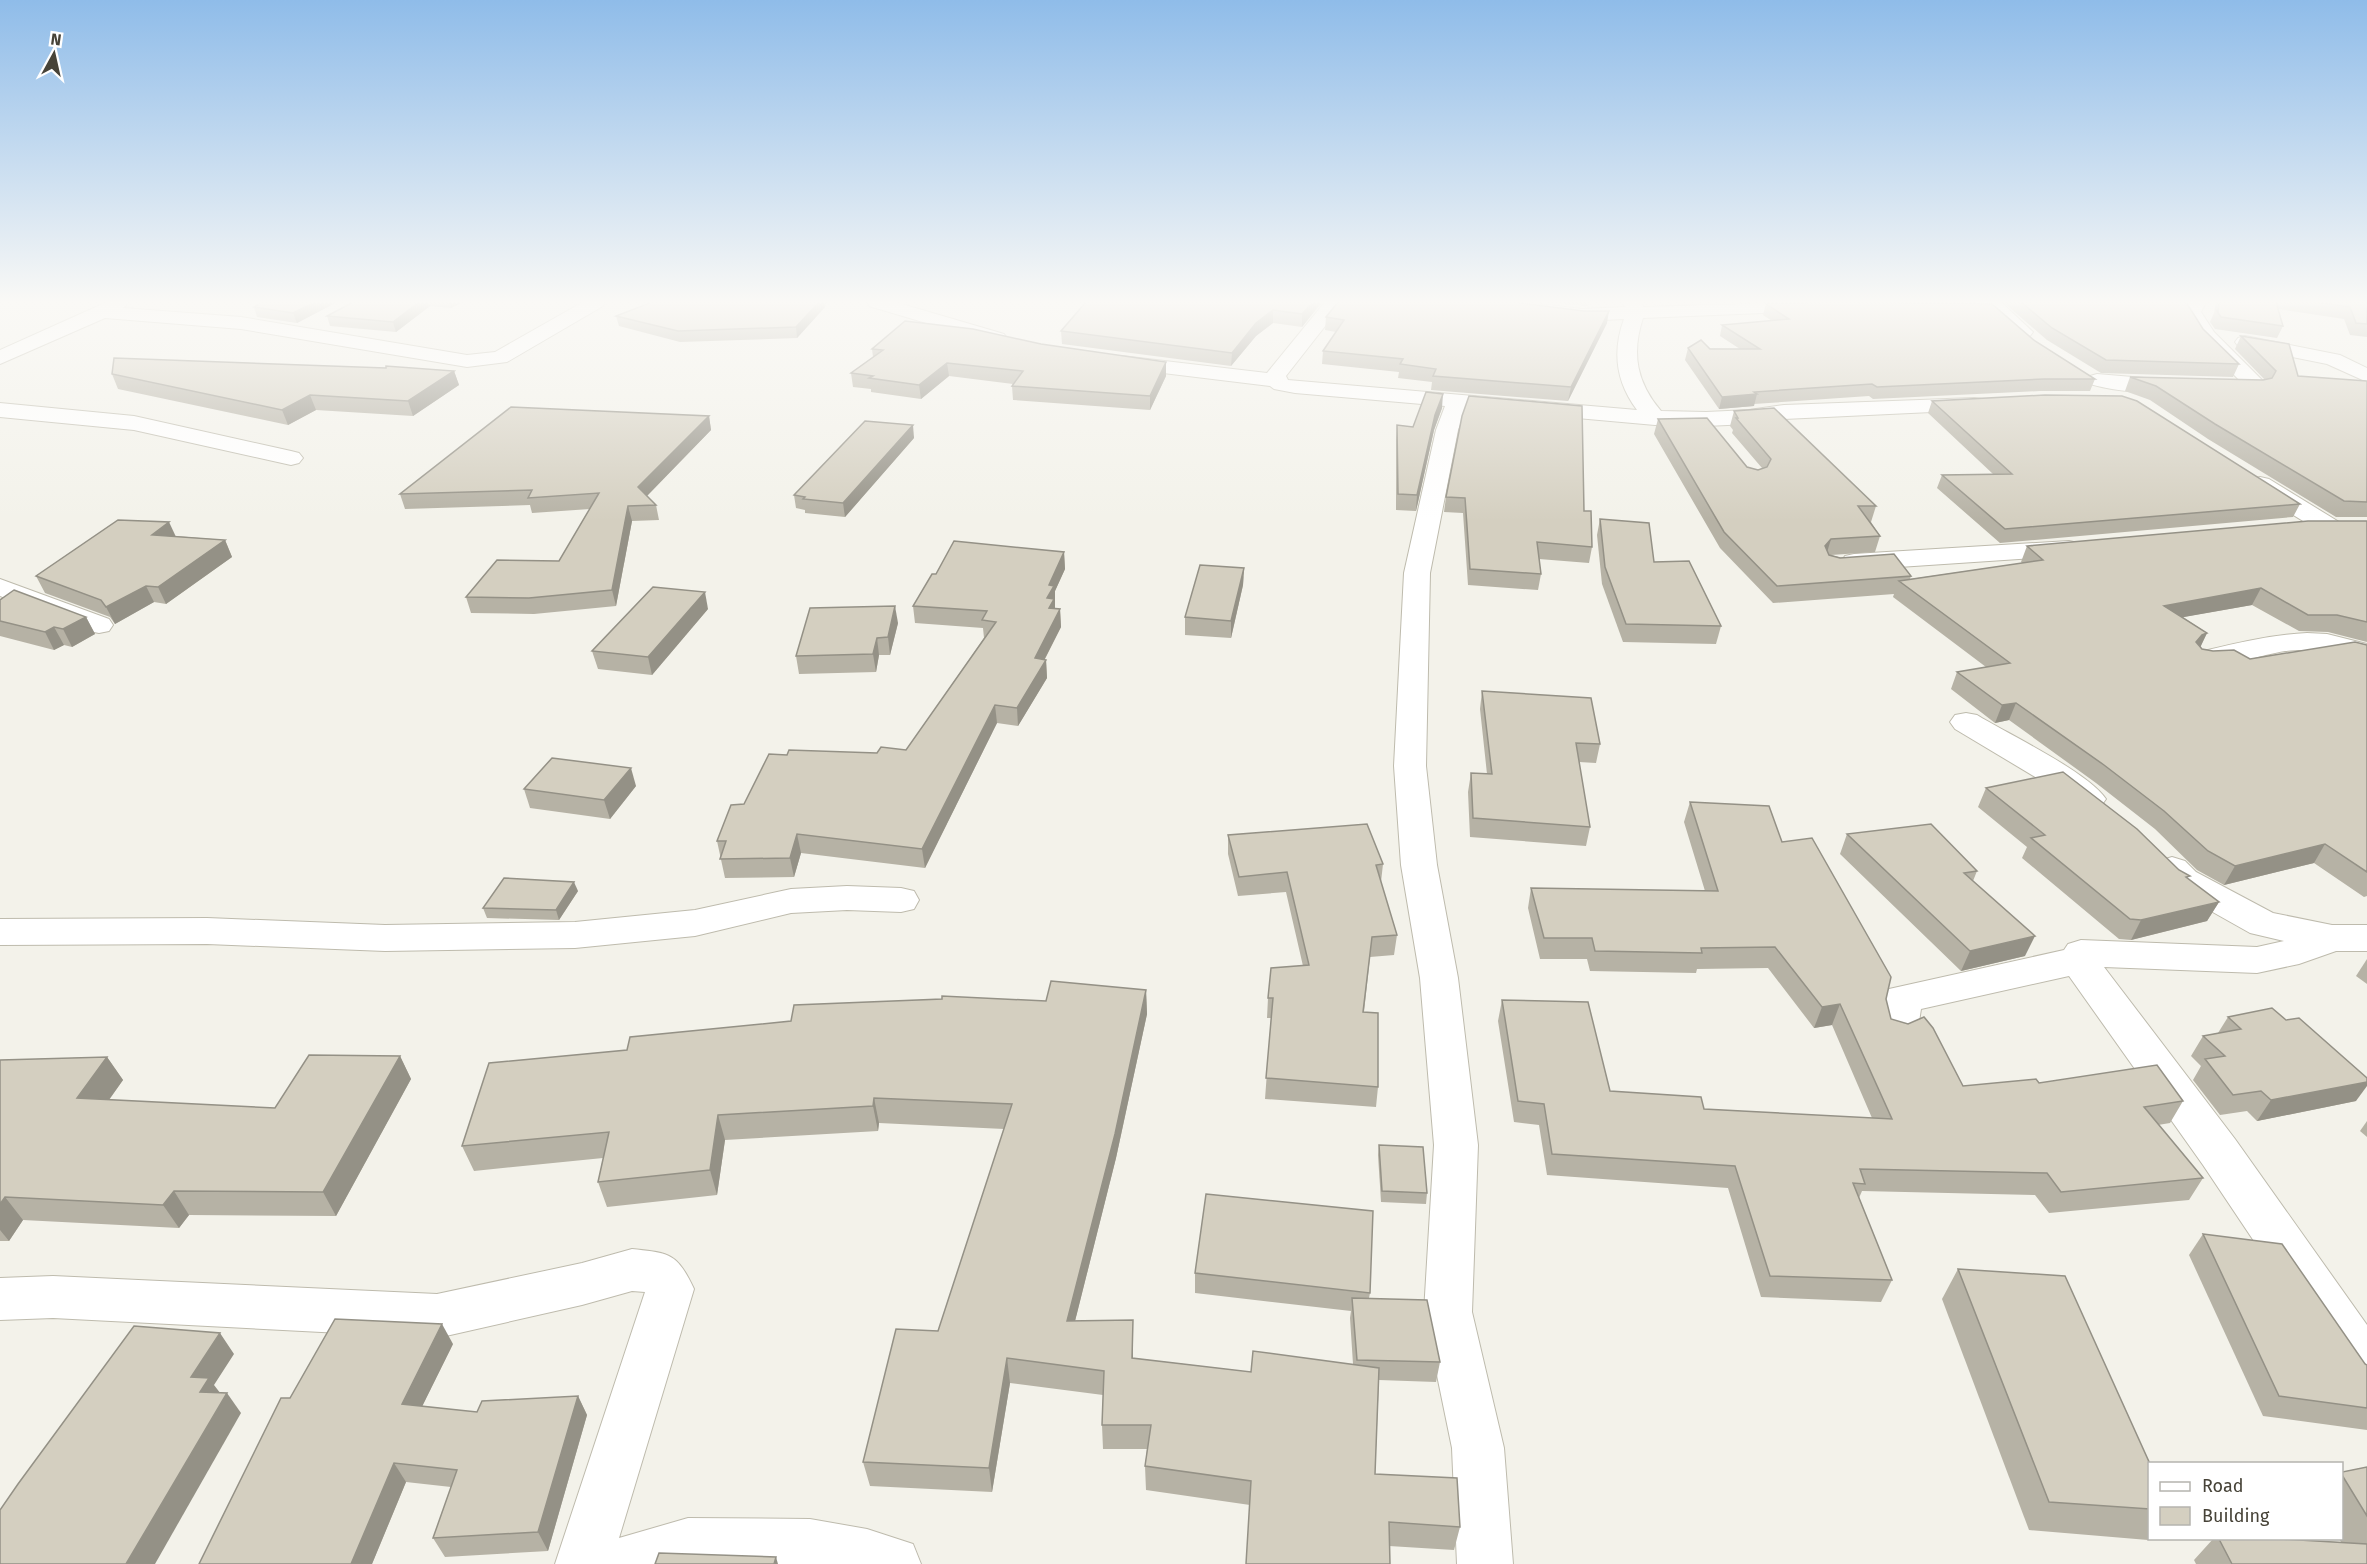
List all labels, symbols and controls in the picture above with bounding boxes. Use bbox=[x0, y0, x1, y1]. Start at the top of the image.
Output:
north arrow bbox=[24, 24, 84, 84]
text: N bbox=[49, 29, 63, 50]
legend bbox=[2148, 1462, 2343, 1540]
text: Road bbox=[2202, 1475, 2244, 1497]
text: Building bbox=[2202, 1505, 2270, 1527]

